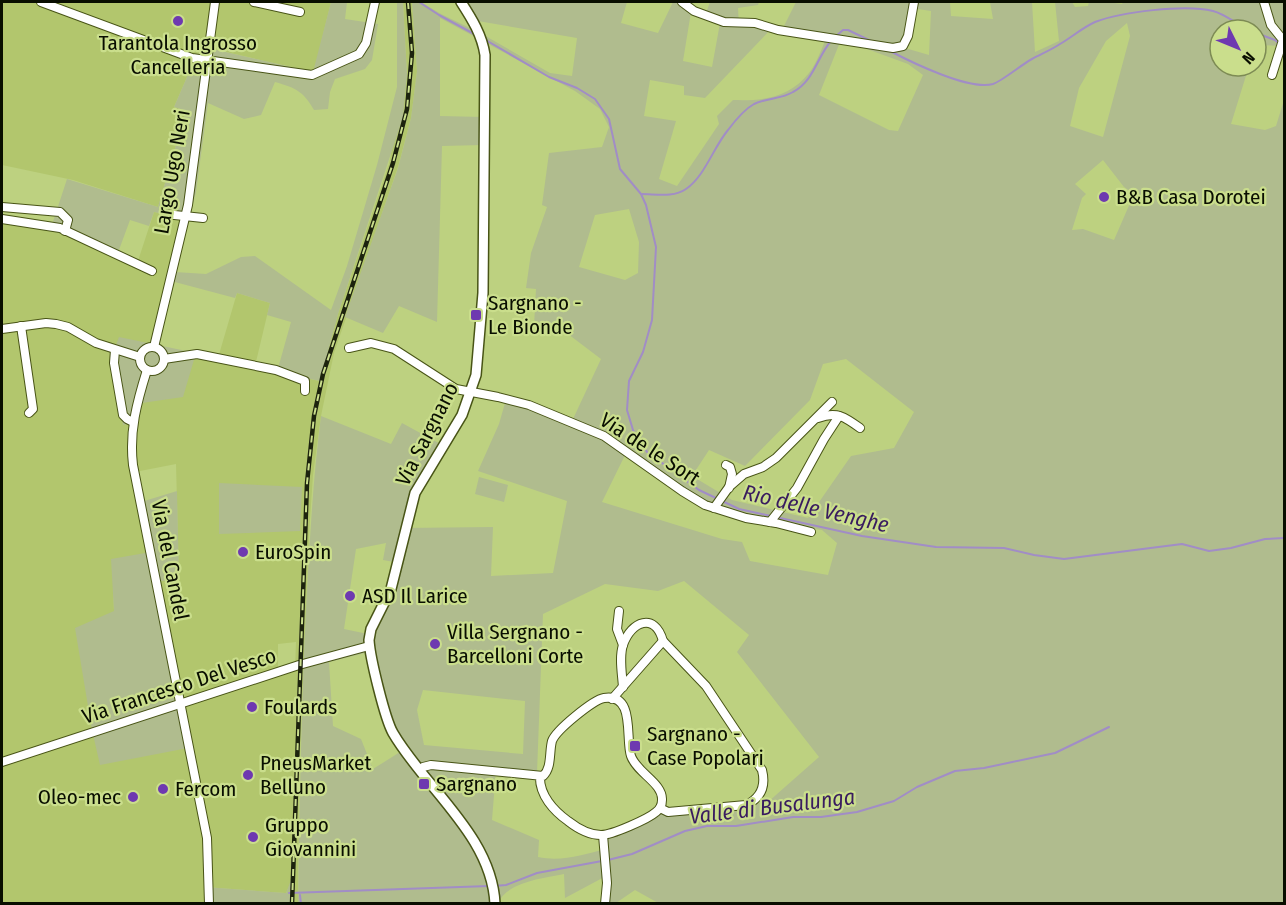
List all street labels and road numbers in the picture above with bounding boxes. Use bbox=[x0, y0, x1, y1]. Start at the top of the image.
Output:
street label: Largo Ugo Neri bbox=[148, 108, 196, 236]
street label: Via Sargnano bbox=[390, 378, 464, 490]
street label: Via de le Sort bbox=[595, 407, 705, 491]
street label: Via del Candel bbox=[146, 497, 195, 623]
street label: Via Francesco Del Vesco bbox=[79, 642, 279, 730]

